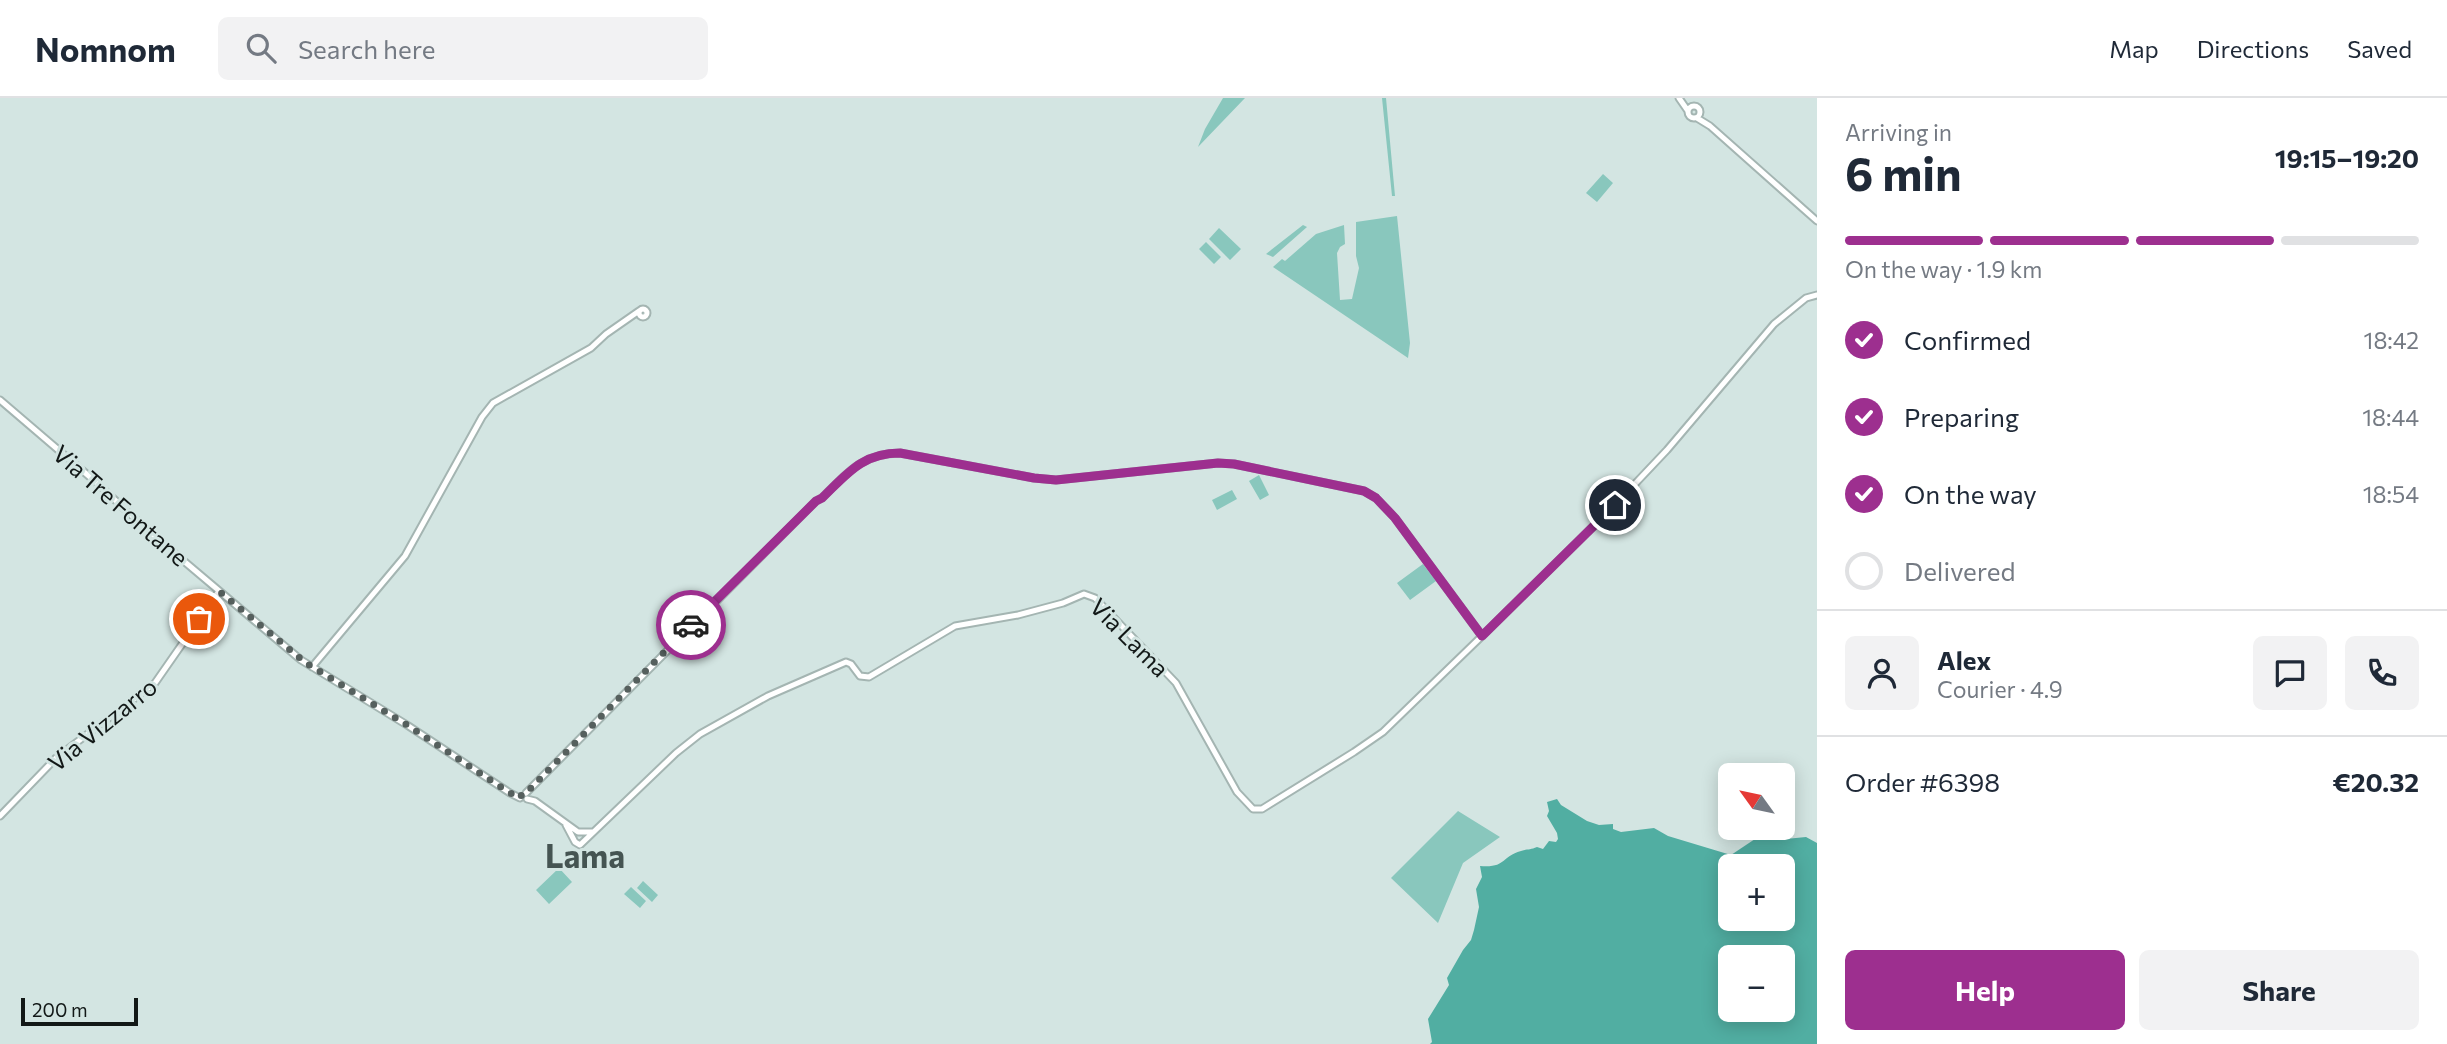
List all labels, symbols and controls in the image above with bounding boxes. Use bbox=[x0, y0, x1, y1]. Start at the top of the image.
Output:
search box bbox=[218, 17, 708, 80]
text: Nomnom bbox=[35, 28, 176, 69]
icon: search bbox=[242, 29, 280, 67]
text: Search here bbox=[298, 33, 435, 64]
text: Map bbox=[2109, 34, 2159, 63]
text: Directions bbox=[2197, 34, 2309, 63]
text: Saved bbox=[2347, 34, 2412, 63]
text: Arriving in bbox=[1845, 118, 1952, 146]
text: 19:15–19:20 bbox=[2275, 142, 2419, 173]
text: 6 min bbox=[1845, 144, 1962, 200]
text: On the way · 1.9 km bbox=[1845, 255, 2042, 283]
icon: check bbox=[1845, 321, 1883, 359]
text: Confirmed bbox=[1904, 324, 2031, 355]
text: 18:42 bbox=[2364, 326, 2419, 354]
icon: check bbox=[1845, 398, 1883, 436]
text: Preparing bbox=[1904, 401, 2019, 432]
text: 18:44 bbox=[2362, 403, 2419, 431]
street label: Via Tre Fontane bbox=[47, 438, 195, 572]
pin bbox=[1585, 475, 1645, 535]
icon: check bbox=[1845, 475, 1883, 513]
text: On the way bbox=[1904, 478, 2037, 509]
text: 18:54 bbox=[2363, 480, 2419, 508]
icon: home bbox=[1596, 486, 1634, 524]
text: Delivered bbox=[1904, 555, 2015, 586]
pin bbox=[169, 589, 229, 649]
courier bbox=[656, 590, 726, 660]
street label: Via Lama bbox=[1085, 592, 1175, 682]
icon: bag bbox=[180, 600, 218, 638]
icon: car bbox=[672, 606, 710, 644]
button: person bbox=[1845, 636, 1919, 710]
button: chat bbox=[2253, 636, 2327, 710]
button: phone bbox=[2345, 636, 2419, 710]
text: Alex bbox=[1937, 644, 1991, 675]
street label: Via Vizzarro bbox=[42, 671, 162, 777]
text: Courier · 4.9 bbox=[1937, 675, 2063, 703]
north arrow bbox=[1718, 763, 1796, 840]
map controls bbox=[1718, 763, 1795, 1022]
text: Order #6398 bbox=[1845, 766, 2000, 797]
text: €20.32 bbox=[2332, 766, 2419, 797]
district label: Lama bbox=[545, 835, 625, 875]
button: + bbox=[1718, 854, 1795, 931]
button: − bbox=[1718, 945, 1795, 1022]
button: Help bbox=[1845, 950, 2125, 1030]
button: Share bbox=[2139, 950, 2419, 1030]
scale bar bbox=[21, 995, 138, 1027]
text: 200 m bbox=[32, 998, 88, 1021]

